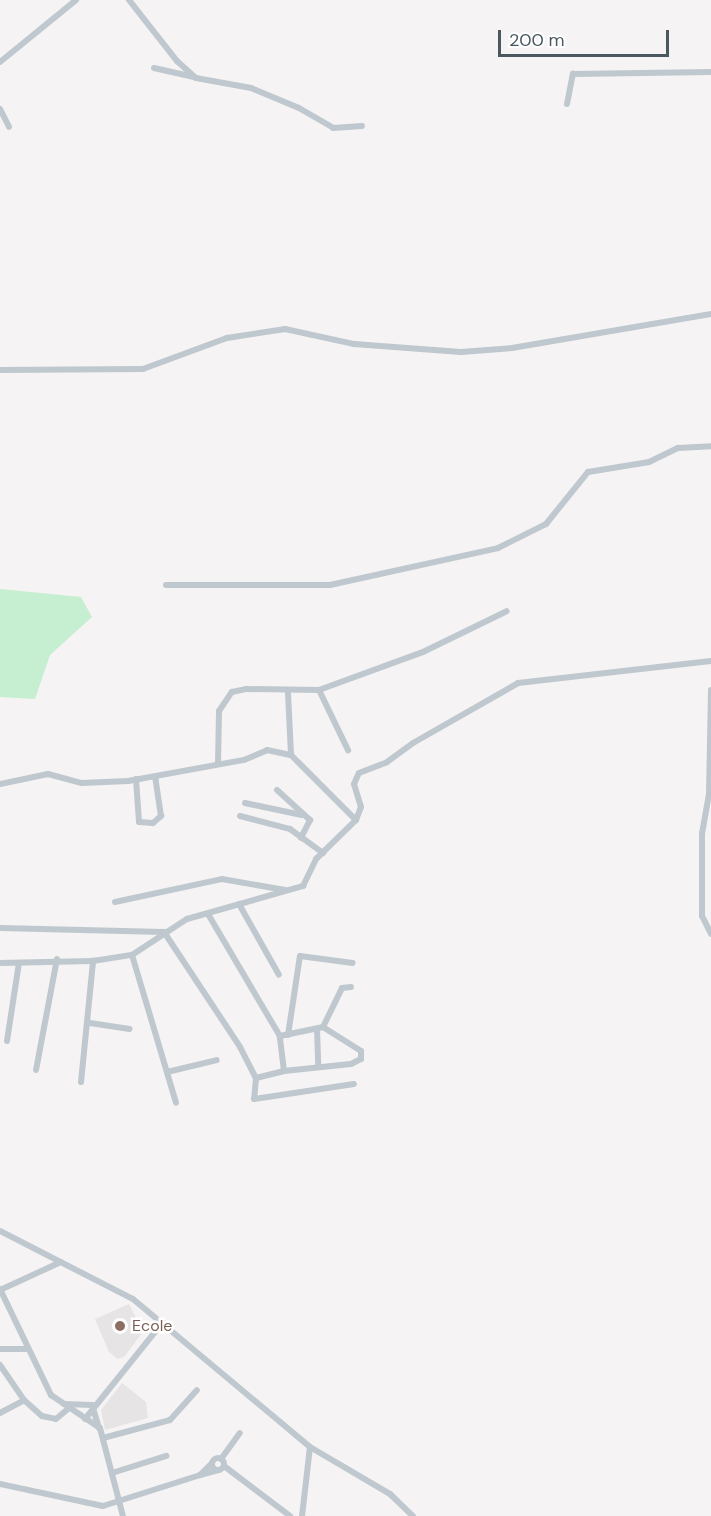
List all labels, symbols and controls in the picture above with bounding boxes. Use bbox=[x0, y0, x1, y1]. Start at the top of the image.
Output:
scale bar bbox=[501, 18, 672, 56]
text: 200 m bbox=[509, 28, 565, 52]
place label: Ecole bbox=[132, 1316, 172, 1336]
marker: Ecole bbox=[113, 1319, 127, 1333]

